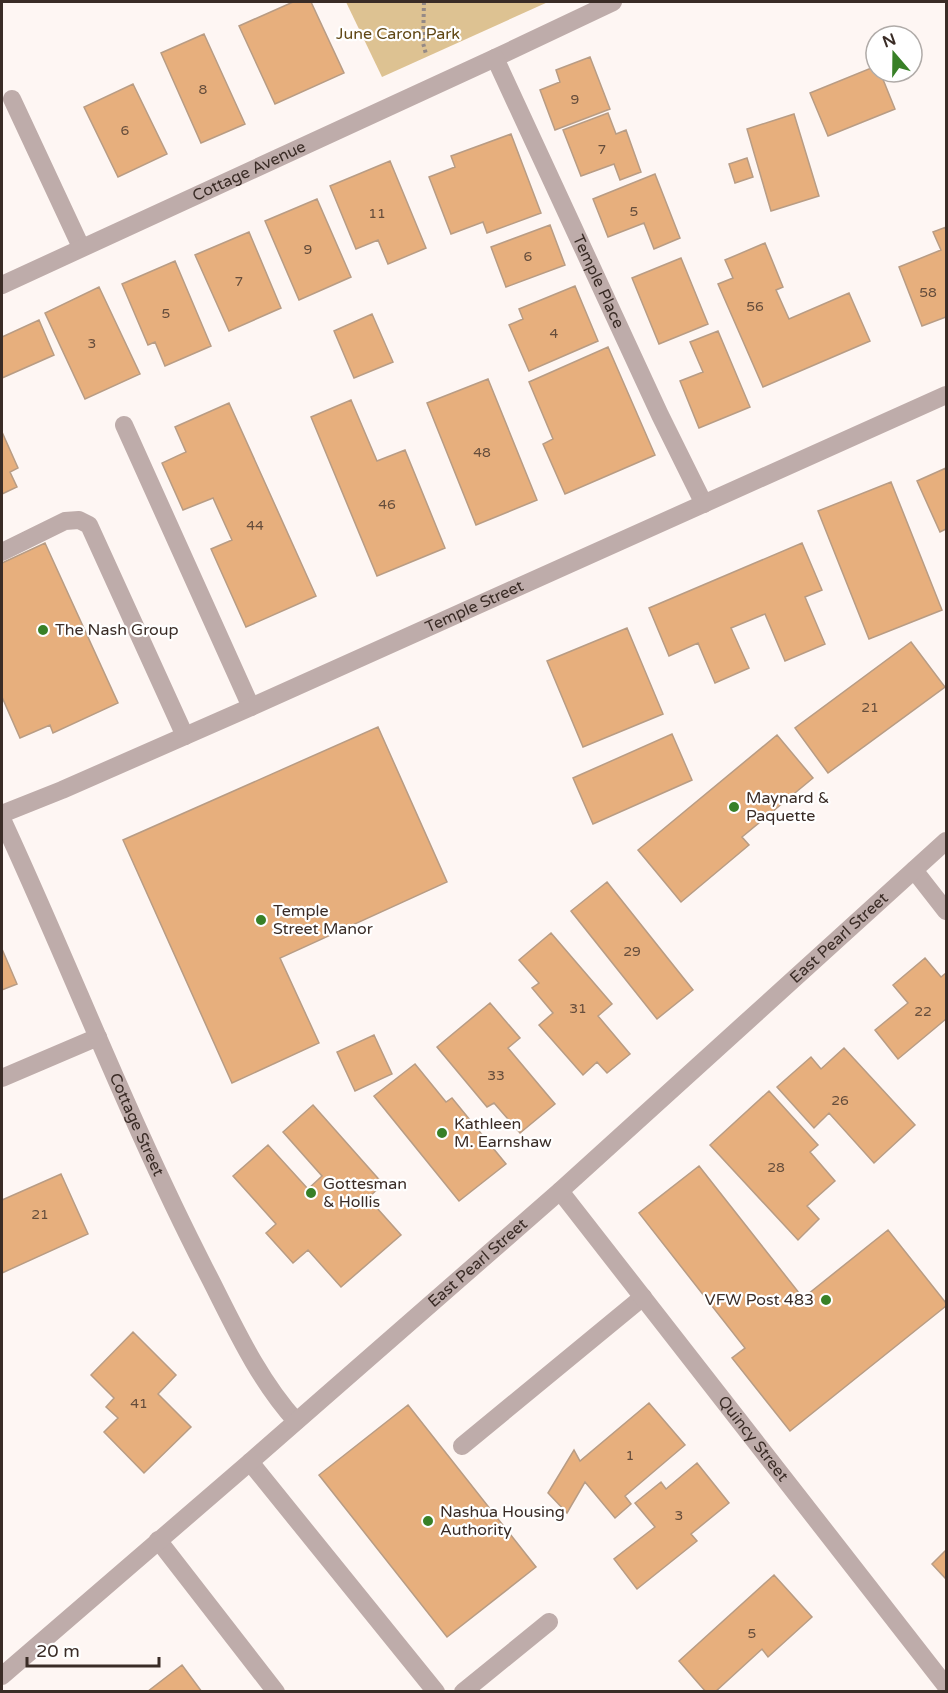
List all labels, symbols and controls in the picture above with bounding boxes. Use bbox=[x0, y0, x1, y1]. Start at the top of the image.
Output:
park label: June Caron Park bbox=[336, 24, 460, 44]
north arrow bbox=[864, 24, 924, 84]
text: N bbox=[880, 29, 899, 52]
house number: 8 bbox=[199, 81, 208, 98]
house number: 9 bbox=[571, 91, 579, 108]
house number: 6 bbox=[121, 122, 130, 139]
street label: Cottage Avenue bbox=[189, 137, 309, 206]
house number: 7 bbox=[598, 141, 606, 158]
house number: 5 bbox=[630, 203, 638, 220]
house number: 11 bbox=[368, 205, 386, 222]
street label: Temple Place bbox=[568, 231, 629, 332]
house number: 9 bbox=[304, 241, 312, 258]
house number: 6 bbox=[524, 248, 533, 265]
house number: 7 bbox=[235, 273, 243, 290]
house number: 58 bbox=[919, 284, 937, 301]
house number: 56 bbox=[746, 298, 764, 315]
house number: 5 bbox=[162, 305, 170, 322]
house number: 4 bbox=[550, 325, 559, 342]
house number: 3 bbox=[88, 335, 96, 352]
house number: 48 bbox=[473, 444, 491, 461]
house number: 46 bbox=[378, 496, 396, 513]
house number: 44 bbox=[246, 517, 264, 534]
street label: Temple Street bbox=[422, 576, 527, 637]
place label: The Nash Group bbox=[55, 620, 179, 640]
marker: The Nash Group bbox=[36, 623, 50, 637]
house number: 21 bbox=[861, 699, 879, 716]
place label: Maynard & Paquette bbox=[746, 788, 830, 826]
marker: Maynard & Paquette bbox=[727, 800, 741, 814]
street label: East Pearl Street bbox=[786, 888, 892, 988]
place label: Temple Street Manor bbox=[273, 901, 374, 939]
marker: Temple Street Manor bbox=[254, 913, 268, 927]
house number: 29 bbox=[623, 943, 641, 960]
house number: 31 bbox=[569, 1000, 587, 1017]
house number: 22 bbox=[914, 1003, 932, 1020]
house number: 33 bbox=[487, 1067, 505, 1084]
street label: Cottage Street bbox=[105, 1070, 168, 1179]
house number: 26 bbox=[831, 1092, 849, 1109]
place label: Kathleen M. Earnshaw bbox=[454, 1114, 552, 1152]
marker: Kathleen M. Earnshaw bbox=[435, 1126, 449, 1140]
house number: 28 bbox=[767, 1159, 785, 1176]
place label: Gottesman & Hollis bbox=[323, 1174, 407, 1212]
marker: Gottesman & Hollis bbox=[304, 1186, 318, 1200]
house number: 21 bbox=[31, 1206, 49, 1223]
street label: East Pearl Street bbox=[424, 1214, 532, 1312]
place label: VFW Post 483 bbox=[705, 1290, 814, 1310]
marker: VFW Post 483 bbox=[819, 1293, 833, 1307]
street label: Quincy Street bbox=[713, 1392, 793, 1486]
house number: 41 bbox=[130, 1395, 148, 1412]
house number: 1 bbox=[626, 1447, 634, 1464]
place label: Nashua Housing Authority bbox=[440, 1502, 565, 1540]
house number: 3 bbox=[675, 1507, 683, 1524]
marker: Nashua Housing Authority bbox=[421, 1514, 435, 1528]
house number: 5 bbox=[748, 1625, 756, 1642]
scale bar bbox=[27, 1630, 159, 1668]
text: 20 m bbox=[36, 1640, 80, 1662]

